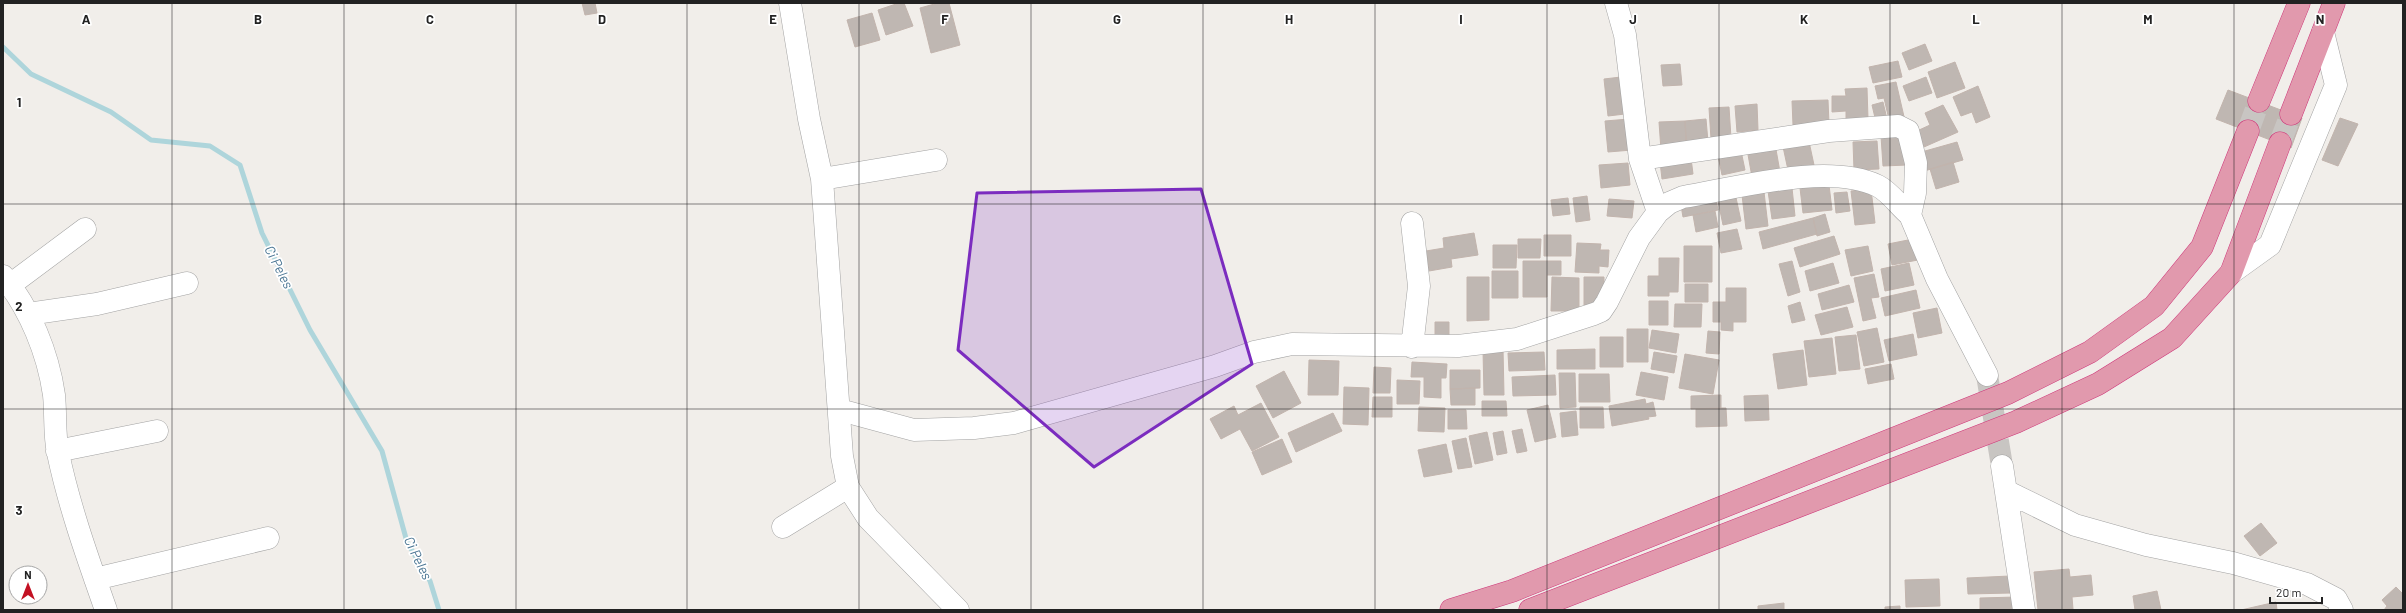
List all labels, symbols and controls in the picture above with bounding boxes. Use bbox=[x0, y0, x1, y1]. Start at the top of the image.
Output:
text: A bbox=[82, 11, 91, 27]
text: B bbox=[254, 11, 262, 27]
text: C bbox=[426, 11, 434, 27]
text: D bbox=[598, 11, 606, 27]
text: E bbox=[769, 11, 777, 27]
text: F bbox=[941, 11, 949, 27]
text: G bbox=[1113, 11, 1121, 27]
text: H bbox=[1285, 11, 1293, 27]
text: I bbox=[1459, 11, 1463, 27]
text: J bbox=[1629, 11, 1637, 27]
text: K bbox=[1800, 11, 1808, 27]
text: L bbox=[1972, 11, 1980, 27]
text: M bbox=[2143, 11, 2153, 27]
text: N bbox=[2316, 11, 2324, 27]
text: 1 bbox=[17, 94, 21, 110]
water label: Ci Peles bbox=[261, 242, 298, 292]
text: 2 bbox=[15, 298, 23, 314]
text: 3 bbox=[15, 502, 23, 518]
water label: Ci Peles bbox=[401, 533, 436, 583]
north arrow bbox=[8, 565, 48, 605]
text: N bbox=[24, 568, 32, 581]
scale bar bbox=[2270, 579, 2322, 605]
text: 20 m bbox=[2276, 585, 2302, 599]

